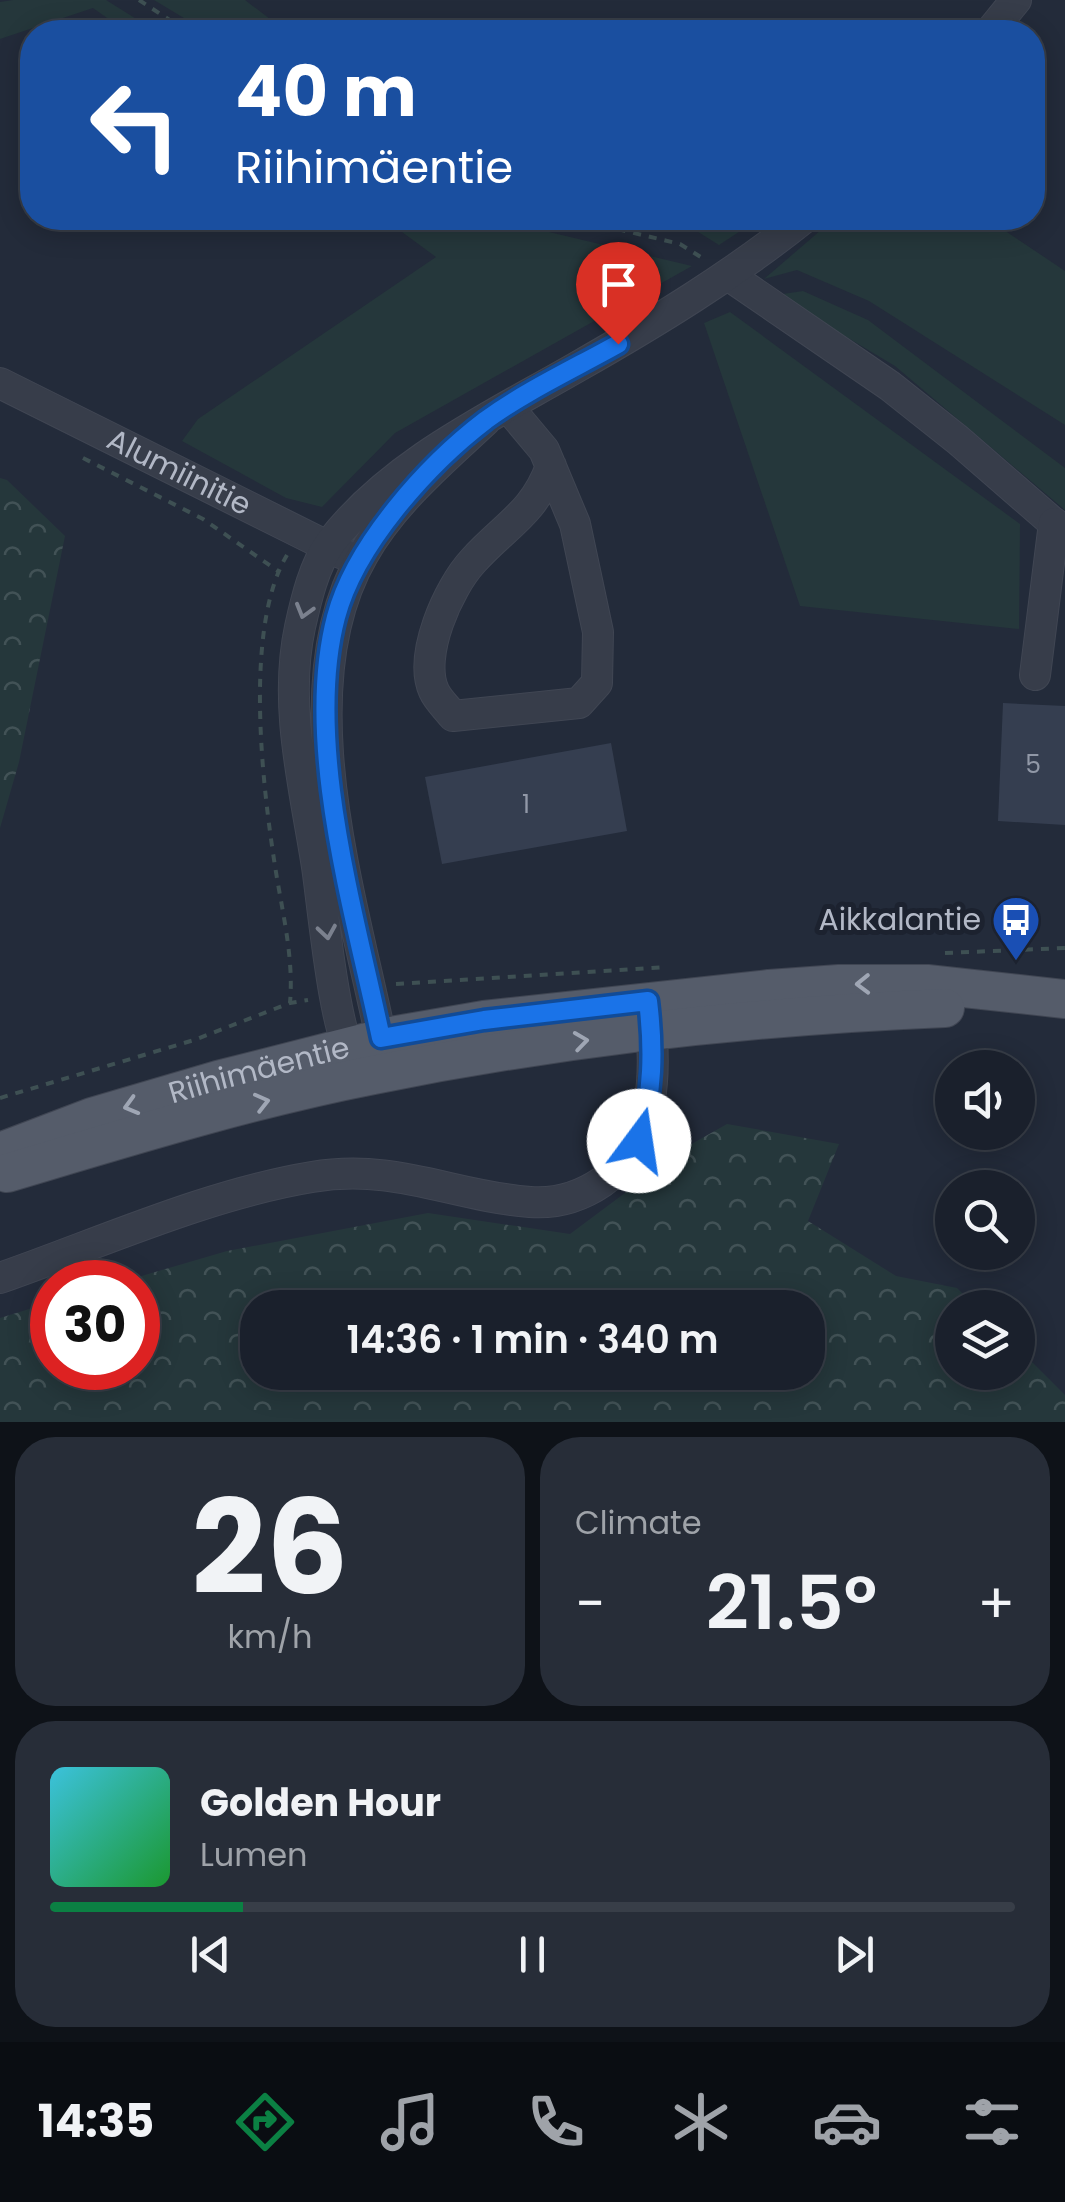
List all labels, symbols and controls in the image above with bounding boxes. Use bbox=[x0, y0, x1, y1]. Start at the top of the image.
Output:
text: 40 m bbox=[235, 42, 417, 141]
icon: left bbox=[70, 60, 200, 190]
text: Riihimäentie bbox=[235, 136, 513, 199]
pin bbox=[576, 242, 661, 345]
icon: arrive bbox=[591, 257, 646, 312]
street label: Alumiinitie bbox=[100, 418, 259, 526]
one-way arrow bbox=[295, 602, 316, 619]
house number: 5 bbox=[1025, 747, 1041, 782]
house number: 1 bbox=[522, 787, 530, 822]
bus stop icon: Aikkalantie bbox=[990, 894, 1042, 962]
place label: Aikkalantie bbox=[818, 898, 981, 941]
one-way arrow bbox=[315, 924, 336, 941]
one-way arrow bbox=[855, 973, 870, 995]
street label: Riihimäentie bbox=[163, 1025, 354, 1114]
one-way arrow bbox=[573, 1032, 590, 1053]
map controls bbox=[935, 1050, 1035, 1390]
button: sound bbox=[935, 1050, 1035, 1150]
position arrow bbox=[587, 1089, 691, 1193]
one-way arrow bbox=[253, 1093, 270, 1114]
one-way arrow bbox=[123, 1094, 140, 1115]
button: search bbox=[935, 1170, 1035, 1270]
speed limit sign: 30 bbox=[30, 1260, 160, 1390]
button: layers bbox=[935, 1290, 1035, 1390]
text: 14:36 · 1 min · 340 m bbox=[346, 1313, 719, 1366]
text: 26 bbox=[191, 1456, 349, 1639]
text: Climate bbox=[575, 1500, 702, 1545]
text: 21.5° bbox=[706, 1550, 877, 1655]
text: − bbox=[575, 1565, 605, 1642]
text: + bbox=[977, 1565, 1015, 1642]
text: km/h bbox=[227, 1614, 313, 1659]
text: Golden Hour bbox=[200, 1776, 441, 1829]
text: Lumen bbox=[200, 1832, 308, 1877]
icon: previous bbox=[183, 1927, 238, 1982]
icon: pause bbox=[505, 1927, 560, 1982]
icon: next bbox=[827, 1927, 882, 1982]
icon: directions bbox=[230, 2087, 300, 2157]
icon: music bbox=[375, 2087, 445, 2157]
icon: phone bbox=[521, 2087, 591, 2157]
icon: climate bbox=[666, 2087, 736, 2157]
icon: car bbox=[812, 2087, 882, 2157]
icon: filters bbox=[957, 2087, 1027, 2157]
text: 14:35 bbox=[38, 2090, 154, 2153]

